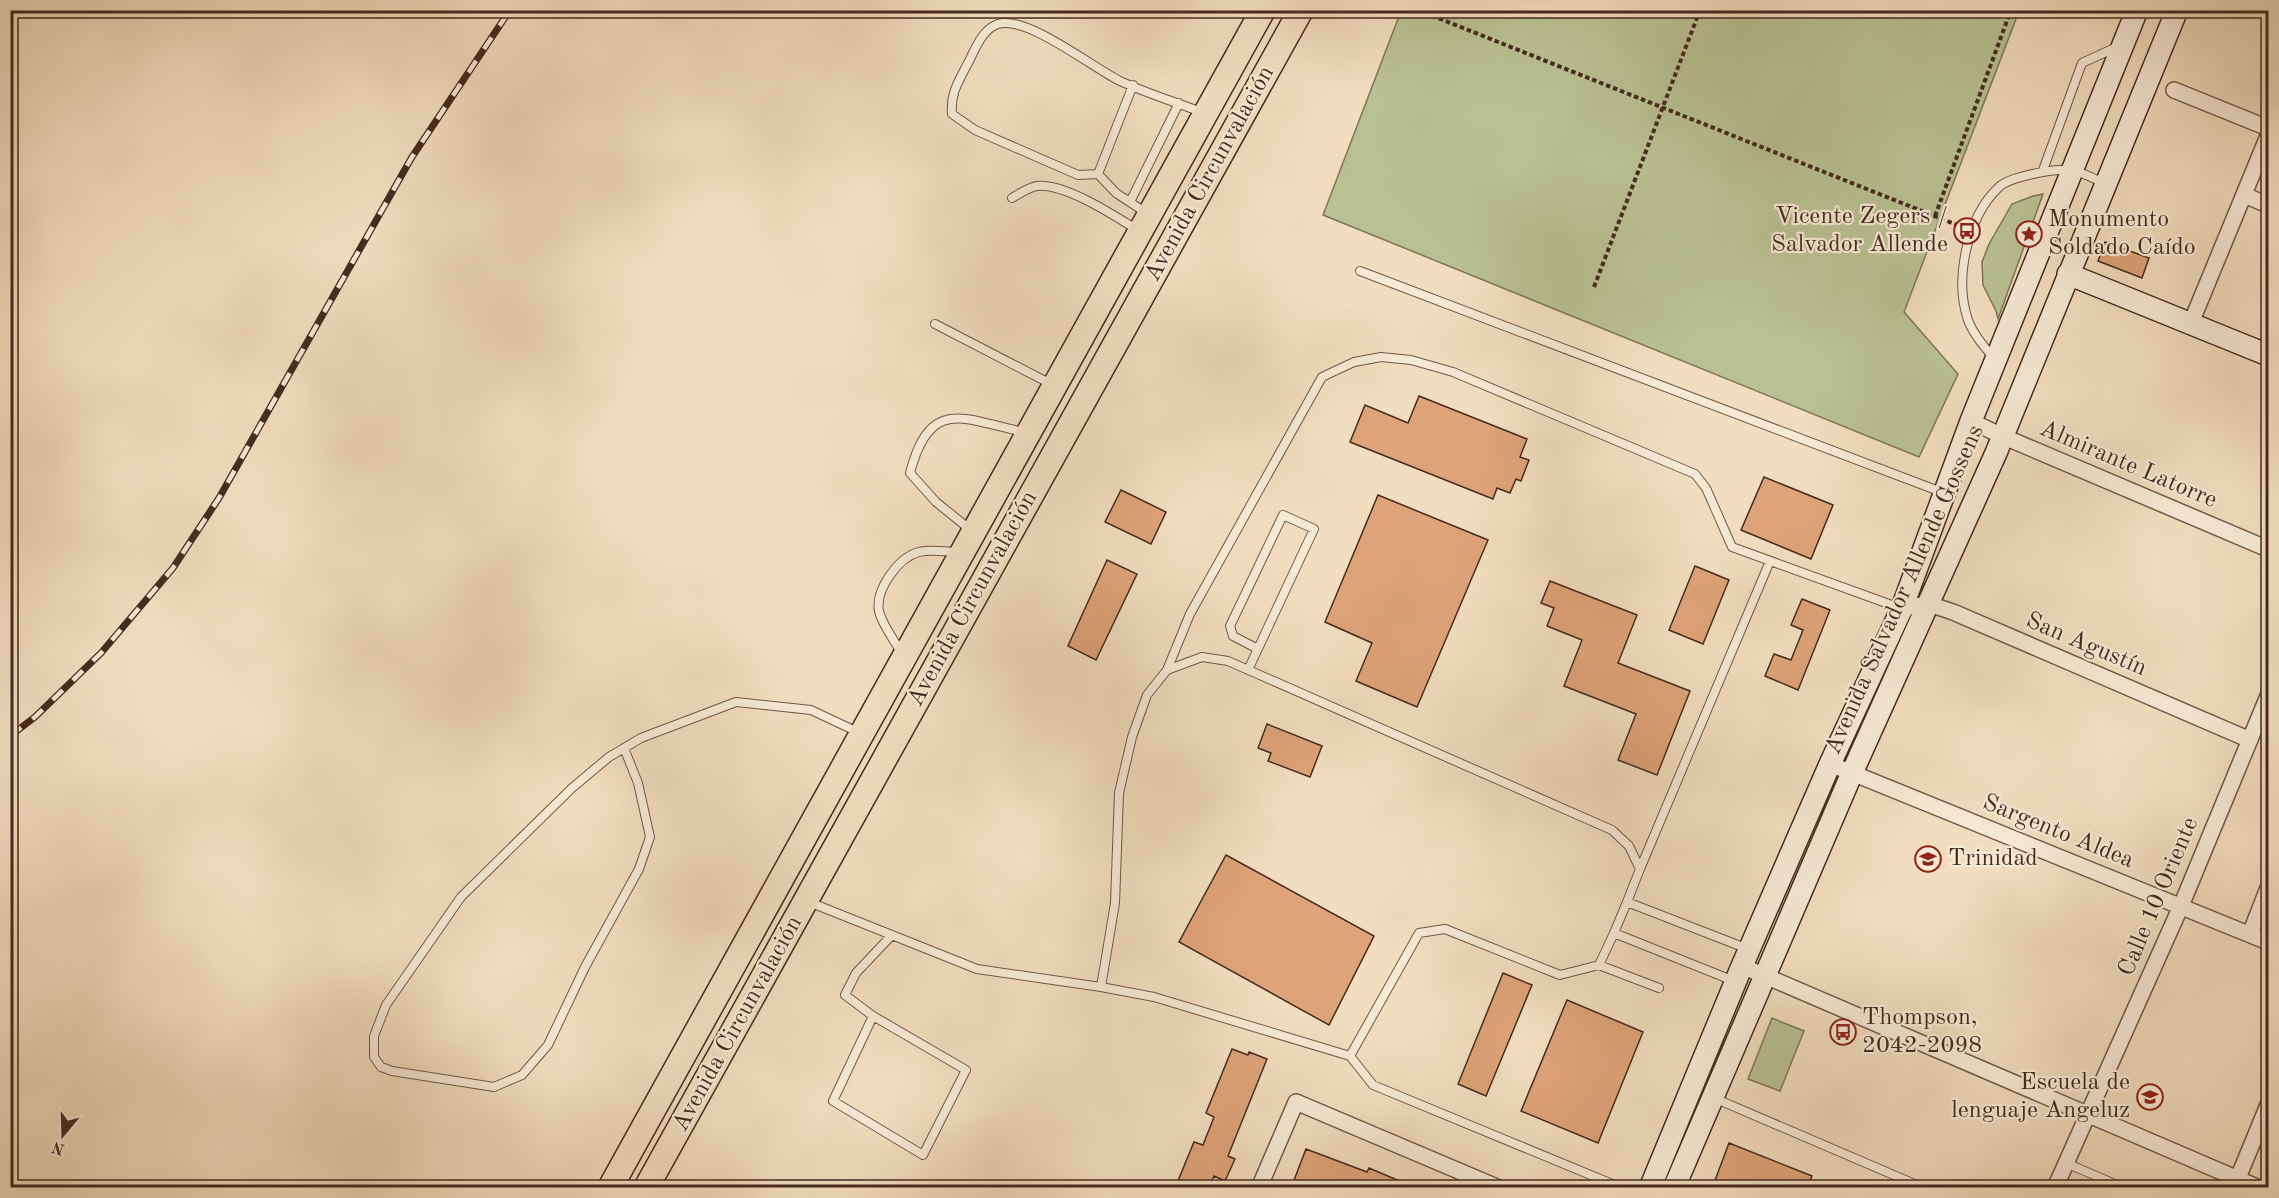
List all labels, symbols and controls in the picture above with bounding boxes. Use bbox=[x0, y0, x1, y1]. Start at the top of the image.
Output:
street label: Avenida Circunvalación bbox=[1141, 62, 1279, 286]
place label: Vicente Zegers / Salvador Allende bbox=[1771, 205, 1948, 257]
place label: Monumento Soldado Caído bbox=[2048, 208, 2196, 260]
bus stop icon: Vicente Zegers / Salvador Allende bbox=[1952, 216, 1982, 246]
place icon: Monumento Soldado Caído bbox=[2014, 219, 2044, 249]
street label: Almirante Latorre bbox=[2036, 417, 2220, 513]
street label: Avenida Salvador Allende Gossens bbox=[1821, 422, 1989, 758]
street label: Avenida Circunvalación bbox=[904, 487, 1042, 711]
street label: San Agustín bbox=[2022, 609, 2150, 681]
street label: Sargento Aldea bbox=[1979, 791, 2137, 873]
street label: Calle 10 Oriente bbox=[2115, 814, 2203, 980]
school or university icon: Trinidad bbox=[1913, 844, 1943, 874]
place label: Trinidad bbox=[1948, 847, 2038, 871]
street label: Avenida Circunvalación bbox=[669, 912, 807, 1136]
place label: Thompson, 2042-2098 bbox=[1862, 1006, 1982, 1058]
bus stop icon: Thompson, 2042-2098 bbox=[1828, 1017, 1858, 1047]
place label: Escuela de lenguaje Angeluz bbox=[1951, 1071, 2130, 1123]
school or university icon: Escuela de lenguaje Angeluz bbox=[2135, 1082, 2165, 1112]
north arrow bbox=[33, 1105, 93, 1165]
text: N bbox=[50, 1137, 67, 1157]

